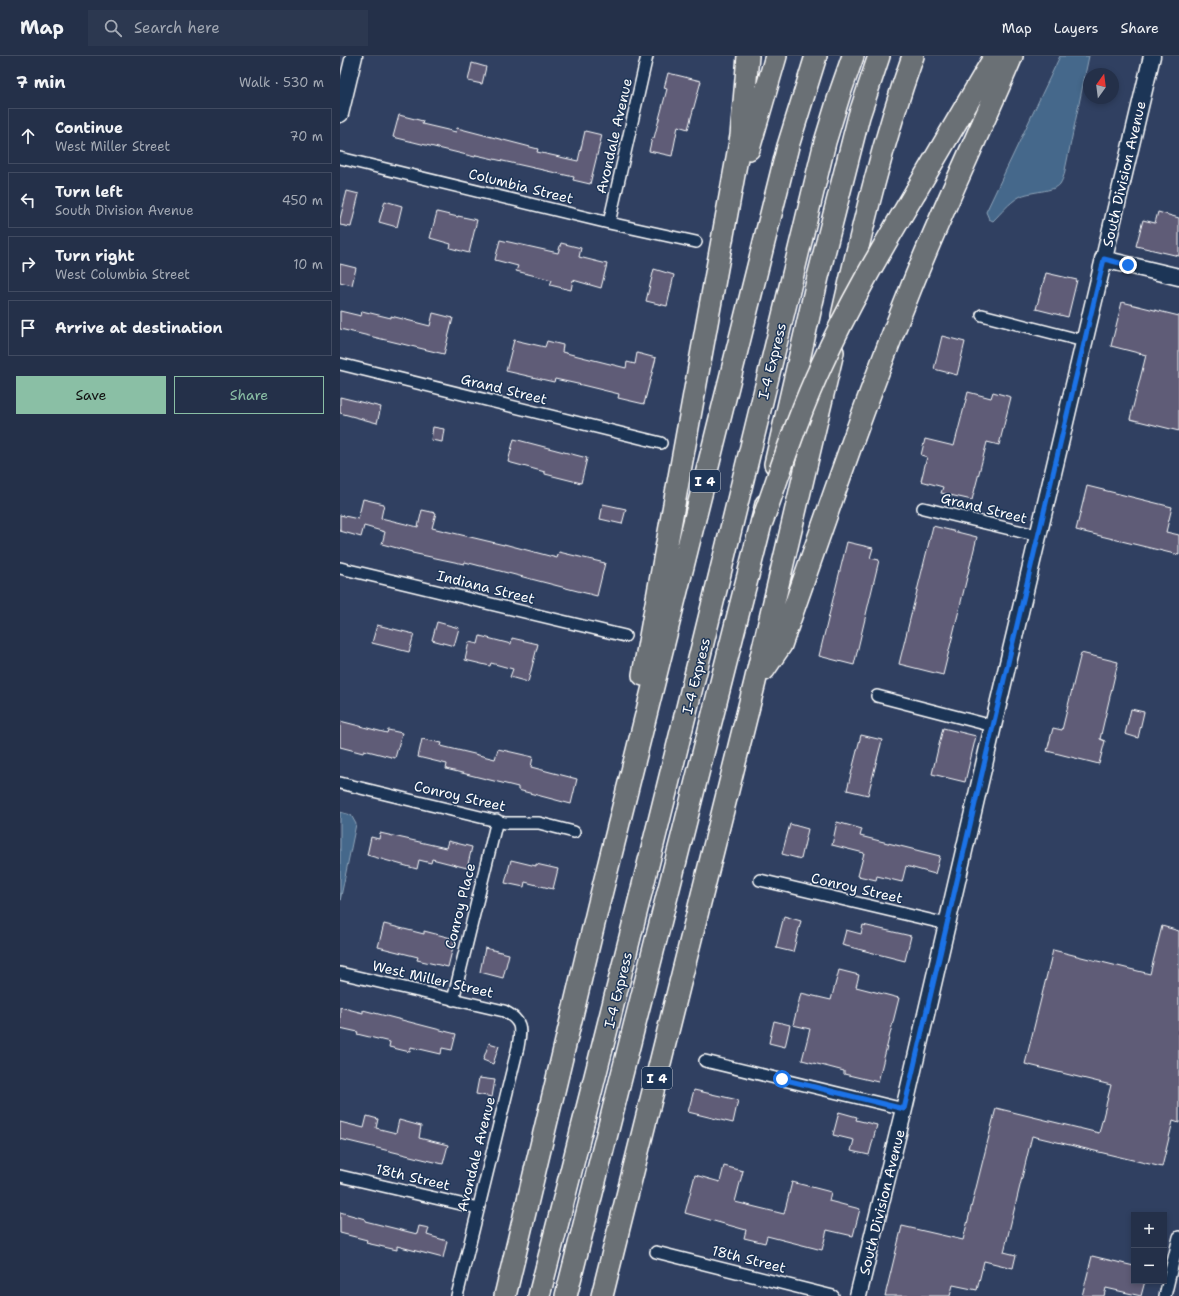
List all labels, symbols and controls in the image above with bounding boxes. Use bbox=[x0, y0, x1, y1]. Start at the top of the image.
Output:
search box bbox=[88, 10, 368, 46]
text: Map bbox=[20, 15, 64, 40]
icon: search bbox=[102, 17, 124, 39]
text: Search here bbox=[134, 18, 220, 38]
text: Map bbox=[1002, 19, 1032, 37]
text: Layers bbox=[1054, 19, 1098, 37]
text: Share bbox=[1120, 19, 1159, 37]
north arrow bbox=[1083, 68, 1119, 104]
text: 7 min bbox=[16, 71, 66, 93]
text: Walk · 530 m bbox=[239, 74, 324, 91]
street label: Avondale Avenue bbox=[592, 76, 636, 196]
street label: South Division Avenue bbox=[1098, 99, 1150, 249]
text: Continue bbox=[55, 118, 123, 138]
icon: ahead bbox=[17, 125, 39, 147]
text: 70 m bbox=[289, 128, 323, 145]
text: West Miller Street bbox=[55, 138, 170, 155]
street label: Columbia Street bbox=[467, 164, 575, 208]
text: Turn left bbox=[55, 182, 123, 202]
icon: left bbox=[17, 189, 39, 211]
text: 450 m bbox=[282, 192, 323, 209]
text: South Division Avenue bbox=[55, 202, 194, 219]
text: Turn right bbox=[55, 246, 135, 266]
icon: right bbox=[17, 253, 39, 275]
text: 10 m bbox=[293, 256, 323, 273]
route end bbox=[1119, 256, 1137, 274]
text: West Columbia Street bbox=[55, 266, 190, 283]
icon: arrive bbox=[17, 317, 39, 339]
text: Arrive at destination bbox=[55, 318, 223, 338]
street label: I-4 Express bbox=[754, 321, 790, 401]
street label: Grand Street bbox=[459, 370, 549, 408]
button: Save bbox=[16, 376, 166, 414]
button: Share bbox=[174, 376, 324, 414]
road number: I 4 bbox=[690, 470, 720, 492]
street label: Grand Street bbox=[939, 489, 1029, 527]
street label: Indiana Street bbox=[435, 566, 537, 608]
street label: I-4 Express bbox=[678, 636, 714, 716]
street label: Conroy Street bbox=[412, 777, 508, 815]
street label: Conroy Place bbox=[441, 861, 479, 951]
street label: Conroy Street bbox=[809, 869, 905, 907]
street label: I-4 Express bbox=[600, 950, 636, 1030]
street label: West Miller Street bbox=[371, 956, 495, 1002]
road number: I 4 bbox=[642, 1067, 672, 1089]
route start bbox=[773, 1070, 791, 1088]
street label: Avondale Avenue bbox=[453, 1095, 499, 1213]
street label: South Division Avenue bbox=[855, 1127, 909, 1277]
street label: 18th Street bbox=[374, 1160, 452, 1194]
map controls bbox=[1131, 1212, 1167, 1284]
button: + bbox=[1131, 1212, 1167, 1248]
street label: 18th Street bbox=[710, 1241, 788, 1277]
button: − bbox=[1131, 1248, 1167, 1284]

